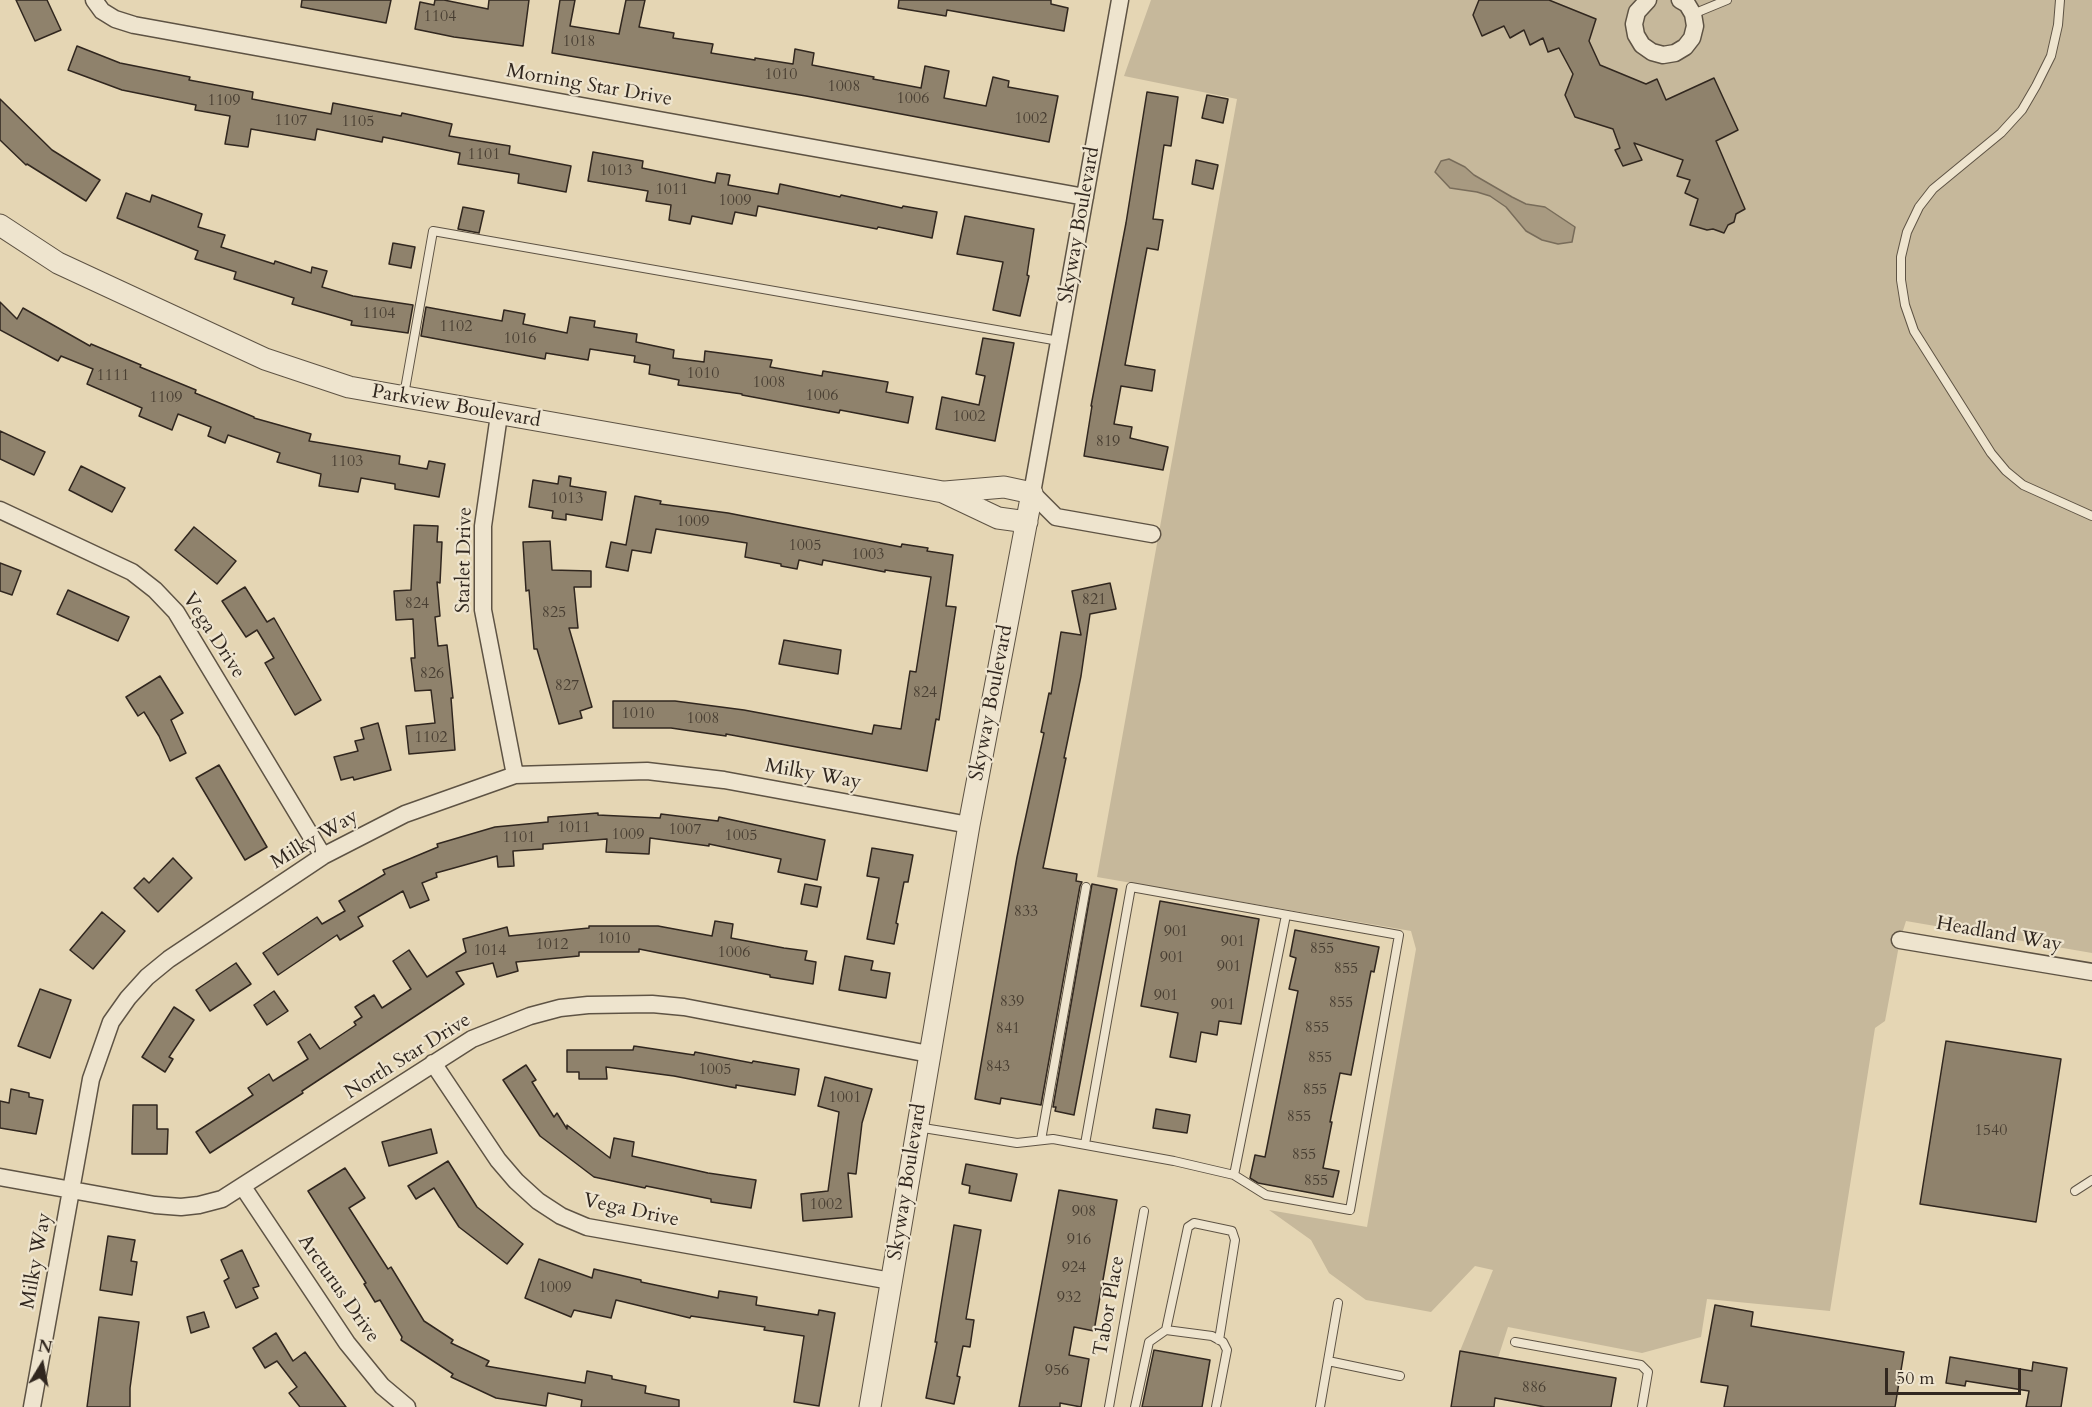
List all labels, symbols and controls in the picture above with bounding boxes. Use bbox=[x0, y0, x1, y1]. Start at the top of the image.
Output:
house number: 1104 bbox=[424, 7, 456, 27]
house number: 1018 bbox=[563, 32, 595, 52]
street label: Morning Star Drive bbox=[504, 60, 674, 112]
house number: 1010 bbox=[765, 65, 797, 85]
house number: 1008 bbox=[828, 77, 860, 97]
house number: 1006 bbox=[897, 89, 929, 109]
house number: 1109 bbox=[208, 91, 240, 111]
house number: 1002 bbox=[1015, 109, 1047, 129]
house number: 1107 bbox=[275, 111, 307, 131]
house number: 1105 bbox=[342, 112, 374, 132]
house number: 1101 bbox=[468, 145, 500, 165]
street label: Skyway Boulevard bbox=[1054, 145, 1106, 305]
house number: 1013 bbox=[600, 161, 632, 181]
house number: 1011 bbox=[656, 180, 688, 200]
house number: 1009 bbox=[719, 191, 751, 211]
house number: 1104 bbox=[363, 304, 395, 324]
house number: 1102 bbox=[440, 317, 472, 337]
house number: 1016 bbox=[504, 329, 536, 349]
house number: 1010 bbox=[687, 364, 719, 384]
house number: 1111 bbox=[97, 366, 129, 386]
house number: 1008 bbox=[753, 373, 785, 393]
street label: Parkview Boulevard bbox=[370, 380, 542, 434]
house number: 1006 bbox=[806, 386, 838, 406]
house number: 1109 bbox=[150, 388, 182, 408]
house number: 1002 bbox=[953, 407, 985, 427]
house number: 819 bbox=[1096, 432, 1120, 452]
house number: 1103 bbox=[331, 452, 363, 472]
house number: 1013 bbox=[551, 489, 583, 509]
street label: Starlet Drive bbox=[452, 507, 478, 613]
house number: 1009 bbox=[677, 512, 709, 532]
house number: 1005 bbox=[789, 536, 821, 556]
house number: 1003 bbox=[852, 545, 884, 565]
street label: Vega Drive bbox=[176, 589, 250, 683]
house number: 821 bbox=[1082, 590, 1106, 610]
house number: 824 bbox=[405, 594, 429, 614]
house number: 825 bbox=[542, 603, 566, 623]
street label: Skyway Boulevard bbox=[965, 623, 1019, 783]
house number: 826 bbox=[420, 664, 444, 684]
house number: 827 bbox=[555, 676, 579, 696]
house number: 824 bbox=[913, 683, 937, 703]
house number: 1010 bbox=[622, 704, 654, 724]
house number: 1008 bbox=[687, 709, 719, 729]
house number: 1102 bbox=[415, 728, 447, 748]
street label: Milky Way bbox=[763, 755, 863, 795]
street label: Milky Way bbox=[267, 805, 363, 875]
house number: 1011 bbox=[558, 818, 590, 838]
house number: 1007 bbox=[669, 820, 701, 840]
house number: 1009 bbox=[612, 825, 644, 845]
house number: 1005 bbox=[725, 826, 757, 846]
house number: 1101 bbox=[503, 828, 535, 848]
house number: 833 bbox=[1014, 902, 1038, 922]
street label: Headland Way bbox=[1934, 912, 2064, 958]
house number: 901 bbox=[1164, 922, 1188, 942]
house number: 1010 bbox=[598, 929, 630, 949]
house number: 901 bbox=[1221, 932, 1245, 952]
house number: 1012 bbox=[536, 935, 568, 955]
house number: 855 bbox=[1310, 939, 1334, 959]
house number: 1014 bbox=[474, 941, 506, 961]
house number: 1006 bbox=[718, 943, 750, 963]
house number: 901 bbox=[1160, 948, 1184, 968]
house number: 901 bbox=[1217, 957, 1241, 977]
house number: 855 bbox=[1334, 959, 1358, 979]
house number: 901 bbox=[1154, 986, 1178, 1006]
house number: 839 bbox=[1000, 992, 1024, 1012]
house number: 855 bbox=[1329, 993, 1353, 1013]
house number: 901 bbox=[1211, 995, 1235, 1015]
street label: North Star Drive bbox=[341, 1009, 475, 1105]
house number: 855 bbox=[1305, 1018, 1329, 1038]
house number: 841 bbox=[996, 1019, 1020, 1039]
house number: 855 bbox=[1308, 1048, 1332, 1068]
house number: 843 bbox=[986, 1057, 1010, 1077]
house number: 1005 bbox=[699, 1060, 731, 1080]
house number: 855 bbox=[1303, 1080, 1327, 1100]
house number: 1001 bbox=[829, 1088, 861, 1108]
street label: Skyway Boulevard bbox=[884, 1102, 932, 1262]
house number: 855 bbox=[1287, 1107, 1311, 1127]
house number: 1540 bbox=[1975, 1121, 2007, 1141]
house number: 855 bbox=[1292, 1145, 1316, 1165]
house number: 855 bbox=[1304, 1171, 1328, 1191]
street label: Vega Drive bbox=[581, 1189, 681, 1233]
house number: 1002 bbox=[810, 1195, 842, 1215]
house number: 908 bbox=[1072, 1202, 1096, 1222]
street label: Milky Way bbox=[17, 1211, 57, 1311]
street label: Arcturus Drive bbox=[292, 1230, 384, 1348]
house number: 916 bbox=[1067, 1230, 1091, 1250]
street label: Tabor Place bbox=[1089, 1254, 1131, 1358]
house number: 924 bbox=[1062, 1258, 1086, 1278]
house number: 1009 bbox=[539, 1278, 571, 1298]
house number: 932 bbox=[1057, 1288, 1081, 1308]
north arrow bbox=[12, 1335, 72, 1395]
text: N bbox=[36, 1335, 54, 1359]
scale bar bbox=[1888, 1356, 2024, 1394]
house number: 956 bbox=[1045, 1361, 1069, 1381]
text: 50 m bbox=[1896, 1366, 1935, 1391]
house number: 886 bbox=[1522, 1378, 1546, 1398]

